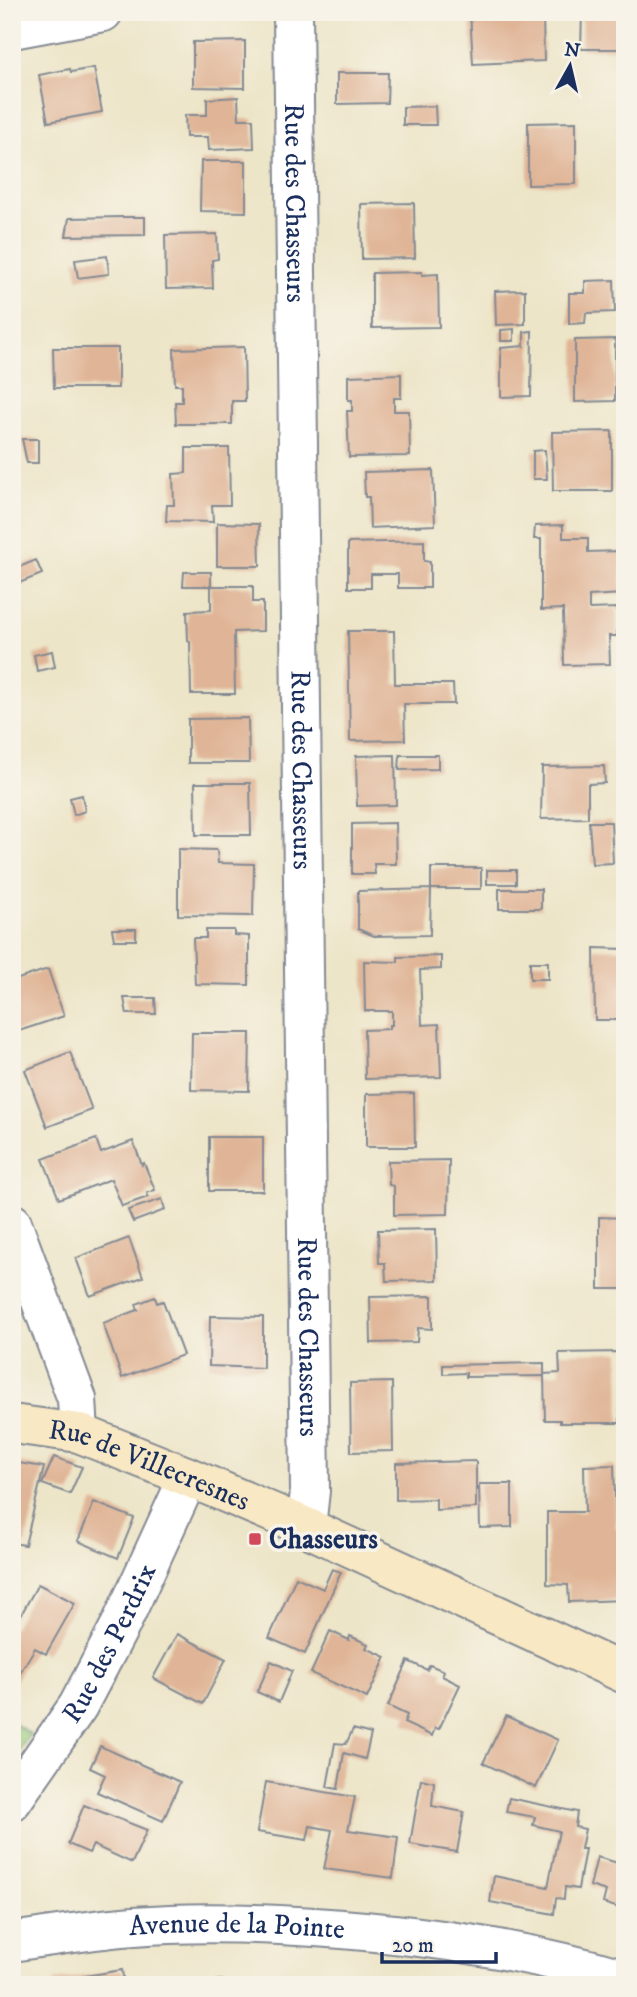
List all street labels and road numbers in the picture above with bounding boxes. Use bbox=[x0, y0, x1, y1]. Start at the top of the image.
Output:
street label: Rue des Chasseurs bbox=[277, 103, 314, 303]
street label: Rue des Chasseurs bbox=[283, 670, 320, 870]
street label: Rue des Chasseurs bbox=[290, 1237, 327, 1437]
street label: Rue de Villecresnes bbox=[47, 1412, 255, 1519]
street label: Rue des Perdrix bbox=[54, 1558, 164, 1730]
street label: Avenue de la Pointe bbox=[127, 1906, 346, 1947]

